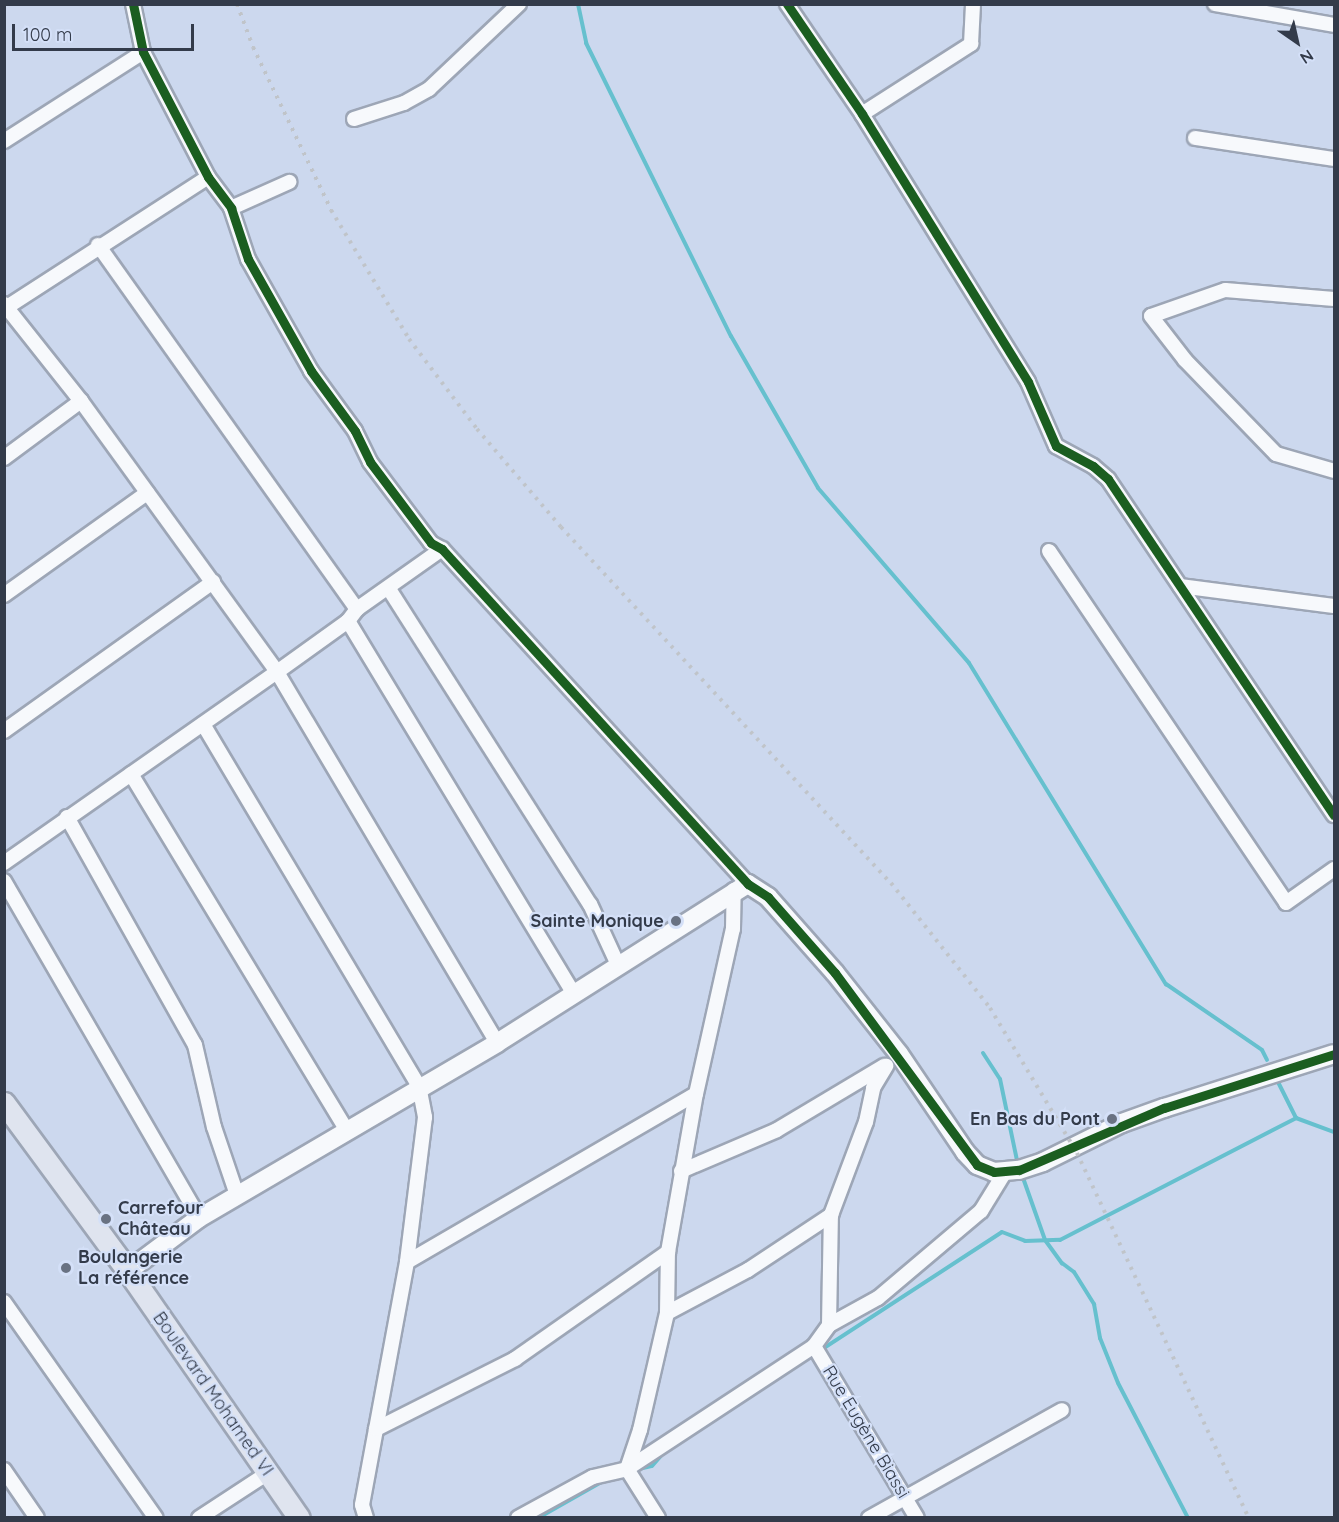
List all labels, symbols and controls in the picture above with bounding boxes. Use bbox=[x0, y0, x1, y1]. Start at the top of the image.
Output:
scale bar bbox=[15, 12, 196, 50]
north arrow bbox=[1267, 12, 1327, 72]
text: 100 m bbox=[23, 23, 72, 46]
text: N bbox=[1297, 45, 1318, 68]
place label: Sainte Monique bbox=[531, 910, 664, 932]
marker: Sainte Monique bbox=[669, 914, 683, 928]
place label: En Bas du Pont bbox=[970, 1108, 1100, 1130]
marker: En Bas du Pont bbox=[1105, 1112, 1119, 1126]
place label: Carrefour Château bbox=[118, 1198, 203, 1240]
marker: Carrefour Château bbox=[99, 1212, 113, 1226]
place label: Boulangerie La référence bbox=[78, 1247, 189, 1290]
marker: Boulangerie La référence bbox=[59, 1261, 73, 1275]
street label: Boulevard Mohamed VI bbox=[148, 1308, 278, 1480]
street label: Rue Eugène Biassi bbox=[818, 1362, 914, 1502]

